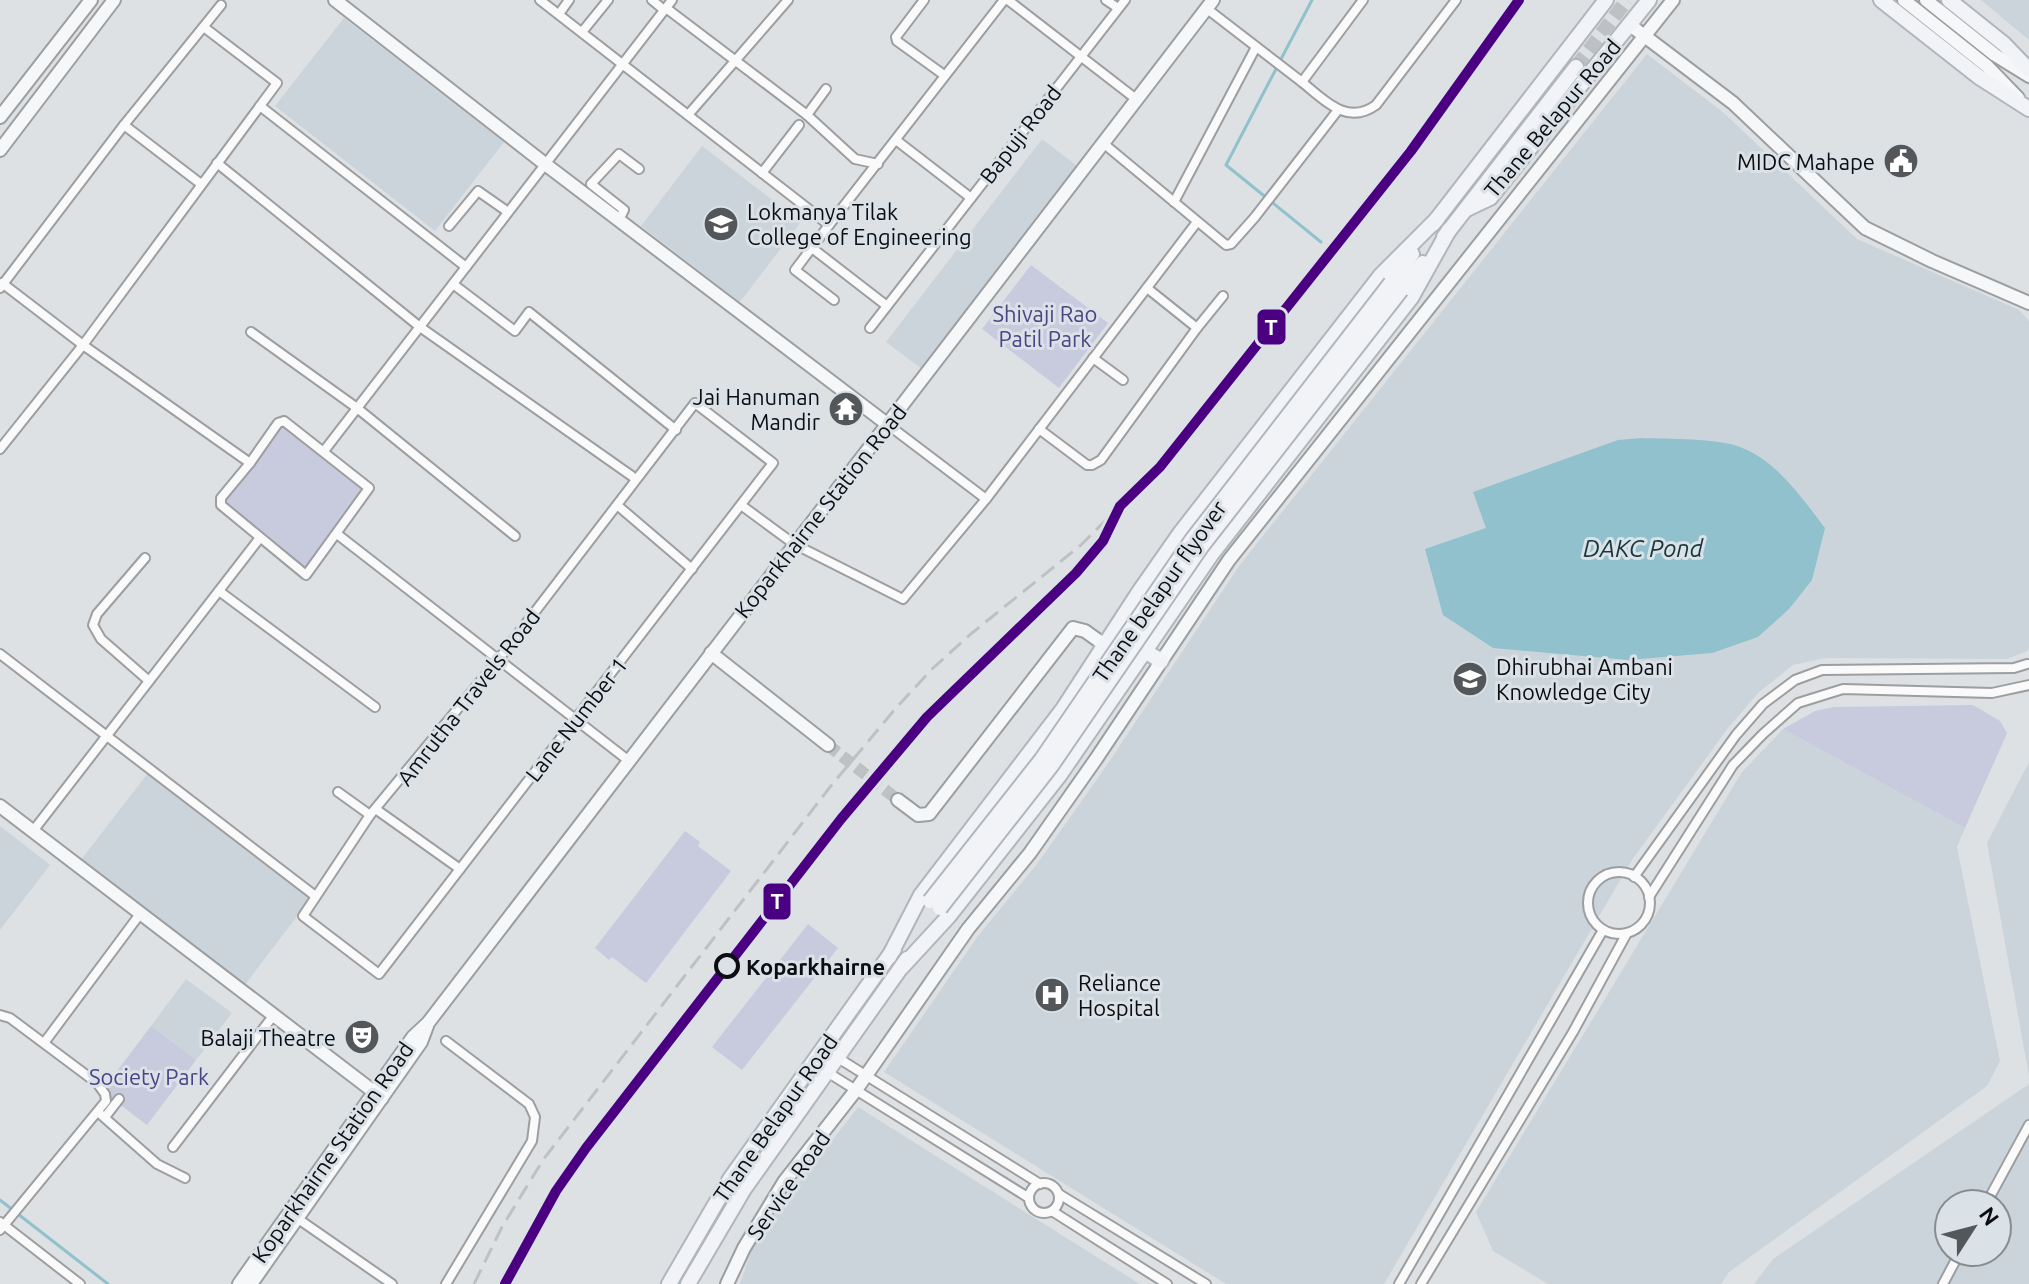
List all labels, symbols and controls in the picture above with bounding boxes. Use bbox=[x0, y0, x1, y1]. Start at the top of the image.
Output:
street label: Thane Belapur Road bbox=[1479, 34, 1625, 202]
street label: Bapuji Road bbox=[974, 80, 1066, 188]
public building icon: MIDC Mahape bbox=[1882, 142, 1920, 180]
place label: MIDC Mahape bbox=[1737, 149, 1875, 174]
place label: Lokmanya Tilak College of Engineering bbox=[747, 199, 972, 249]
school or university icon: Lokmanya Tilak College of Engineering bbox=[702, 205, 740, 243]
park label: Shivaji Rao Patil Park bbox=[993, 301, 1097, 351]
line badge: T bbox=[1256, 308, 1287, 346]
text: T bbox=[1264, 314, 1278, 339]
place label: Jai Hanuman Mandir bbox=[693, 384, 821, 434]
temple icon: Jai Hanuman Mandir bbox=[827, 390, 865, 428]
street label: Koparkhairne Station Road bbox=[729, 399, 911, 623]
street label: Thane belapur flyover bbox=[1087, 495, 1231, 686]
water label: DAKC Pond bbox=[1583, 535, 1704, 562]
street label: Amrutha Travels Road bbox=[391, 604, 545, 790]
street label: Lane Number 1 bbox=[520, 652, 632, 786]
place label: Dhirubhai Ambani Knowledge City bbox=[1496, 654, 1673, 704]
school or university icon: Dhirubhai Ambani Knowledge City bbox=[1451, 660, 1489, 698]
line badge: T bbox=[762, 882, 792, 921]
text: T bbox=[770, 888, 784, 913]
marker: Koparkhairne bbox=[715, 954, 739, 978]
place label: Koparkhairne bbox=[746, 954, 885, 979]
place label: Reliance Hospital bbox=[1078, 970, 1161, 1020]
hospital icon: Reliance Hospital bbox=[1033, 976, 1071, 1014]
theatre icon: Balaji Theatre bbox=[343, 1018, 381, 1056]
place label: Balaji Theatre bbox=[201, 1025, 336, 1050]
street label: Thane Belapur Road bbox=[708, 1029, 842, 1207]
street label: Koparkhairne Station Road bbox=[246, 1037, 418, 1267]
park label: Society Park bbox=[89, 1064, 209, 1089]
street label: Service Road bbox=[741, 1126, 835, 1244]
north arrow bbox=[1933, 1188, 2013, 1268]
text: N bbox=[1975, 1202, 2005, 1230]

